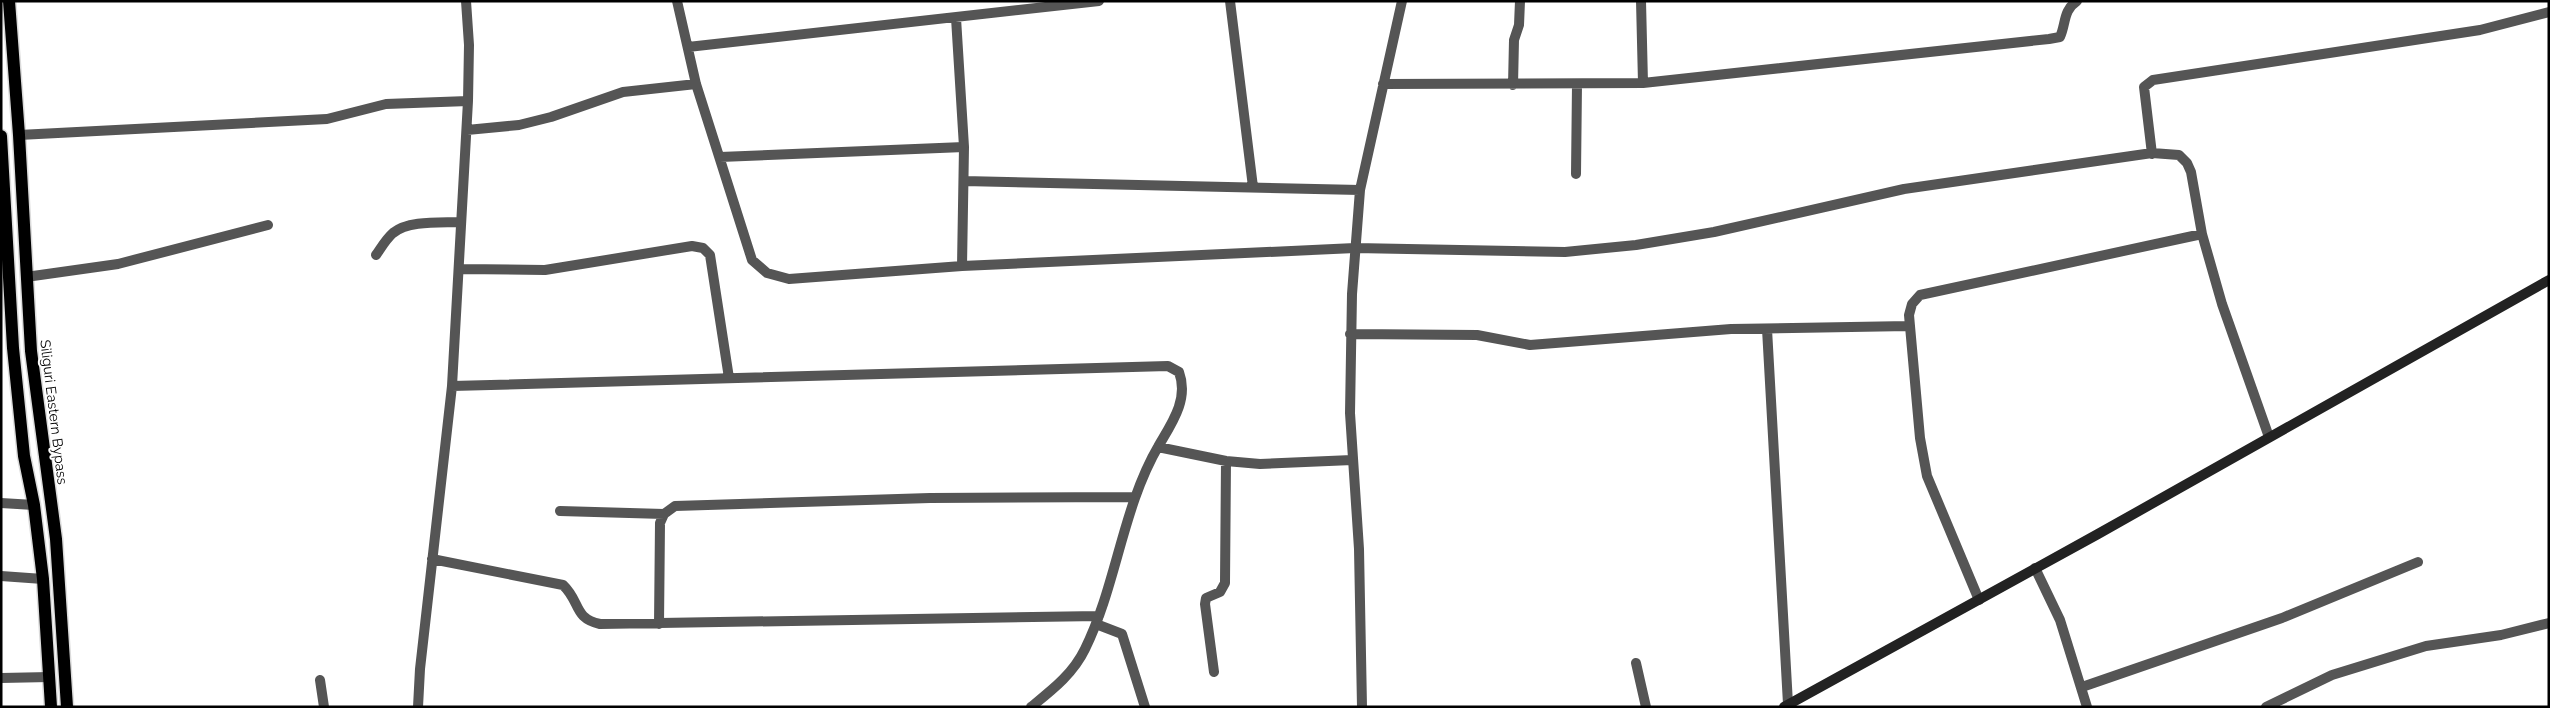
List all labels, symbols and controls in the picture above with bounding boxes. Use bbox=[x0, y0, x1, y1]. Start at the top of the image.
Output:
street label: Siliguri Eastern Bypass bbox=[37, 339, 71, 486]

